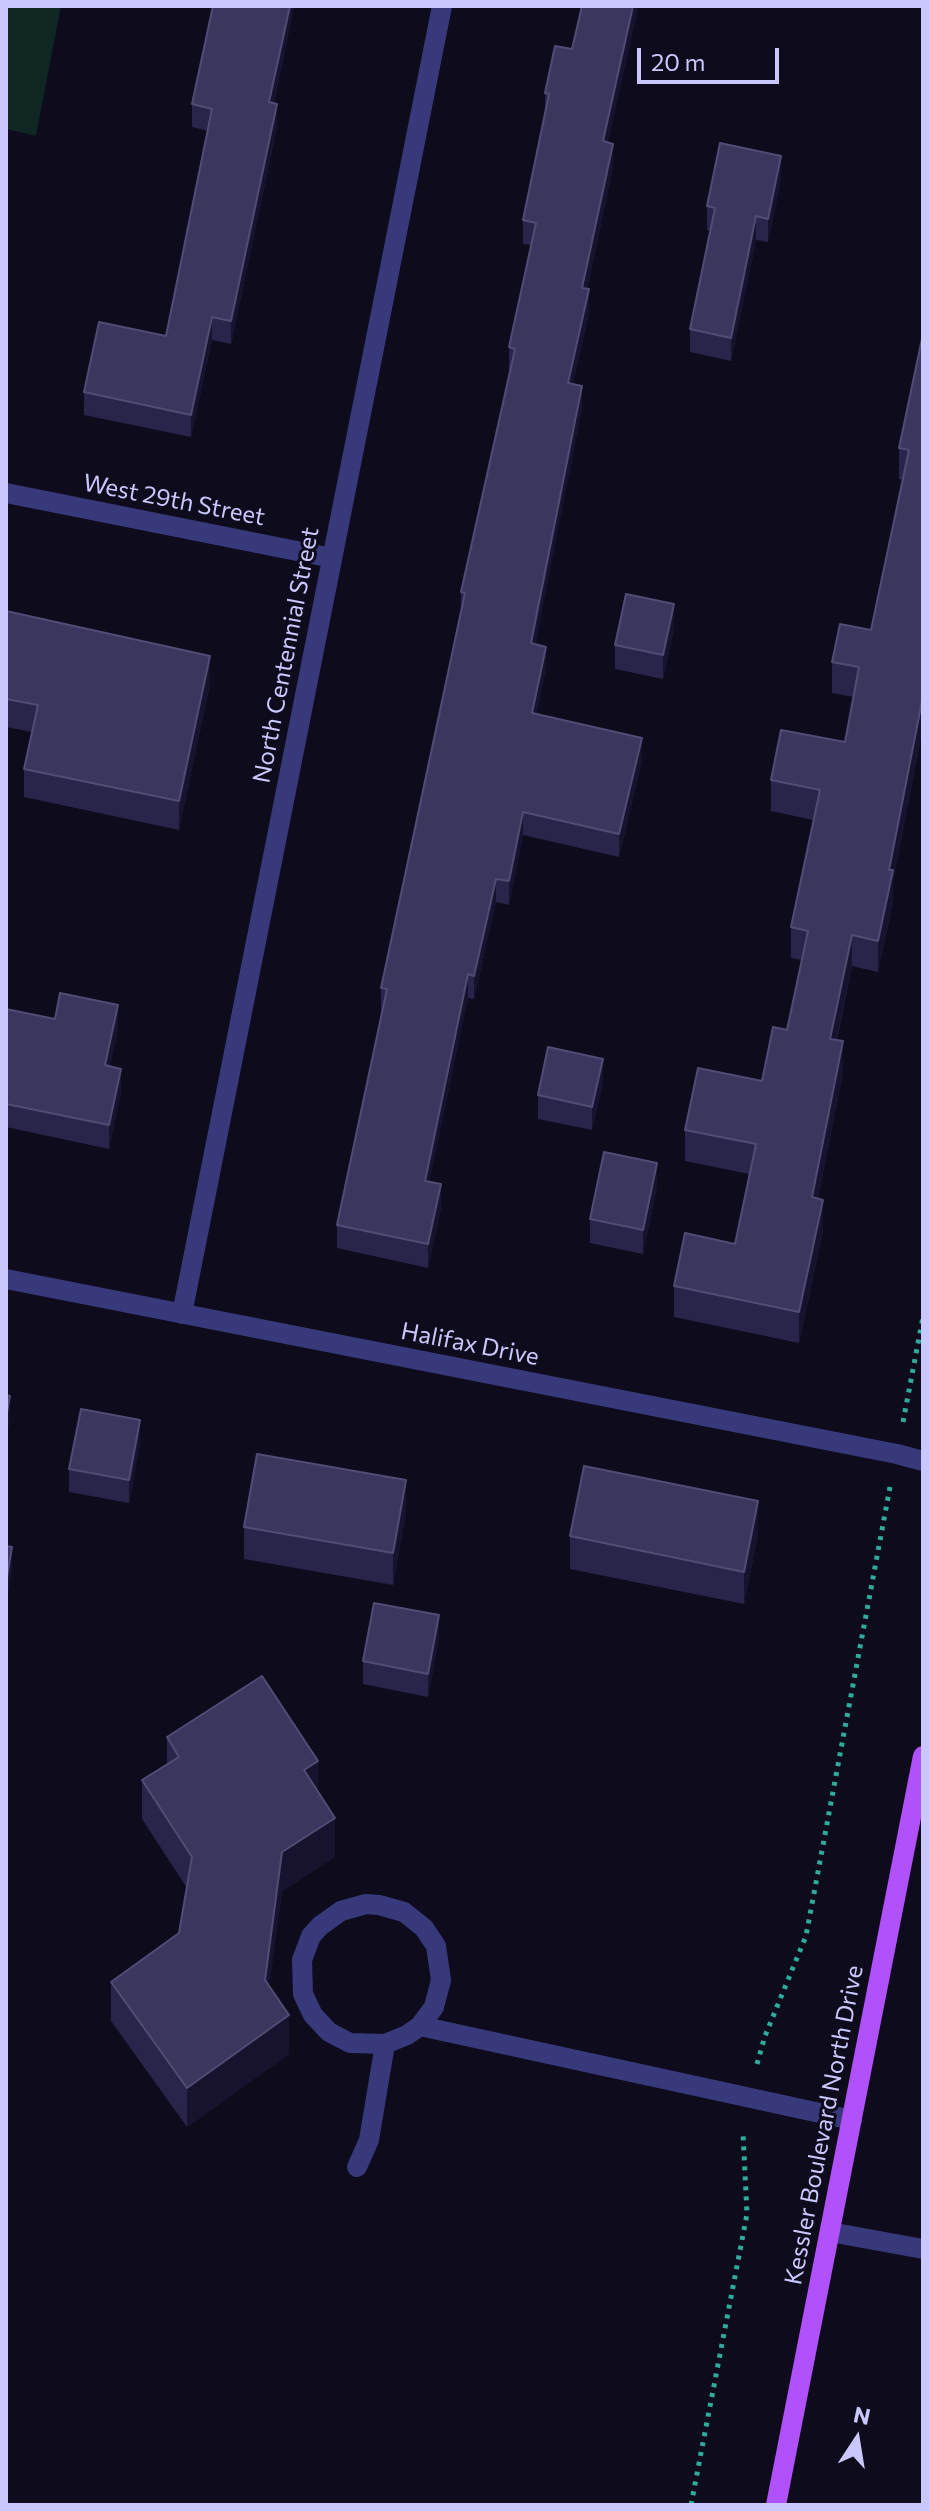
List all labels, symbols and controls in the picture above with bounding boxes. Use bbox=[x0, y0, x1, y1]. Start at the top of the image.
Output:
scale bar bbox=[641, 32, 783, 82]
text: 20 m bbox=[651, 47, 705, 76]
street label: West 29th Street bbox=[81, 468, 267, 532]
street label: North Centennial Street bbox=[247, 525, 325, 785]
street label: Halifax Drive bbox=[399, 1317, 541, 1371]
street label: Kessler Boulevard North Drive bbox=[779, 1963, 869, 2287]
north arrow bbox=[817, 2399, 897, 2479]
text: N bbox=[851, 2400, 873, 2430]

